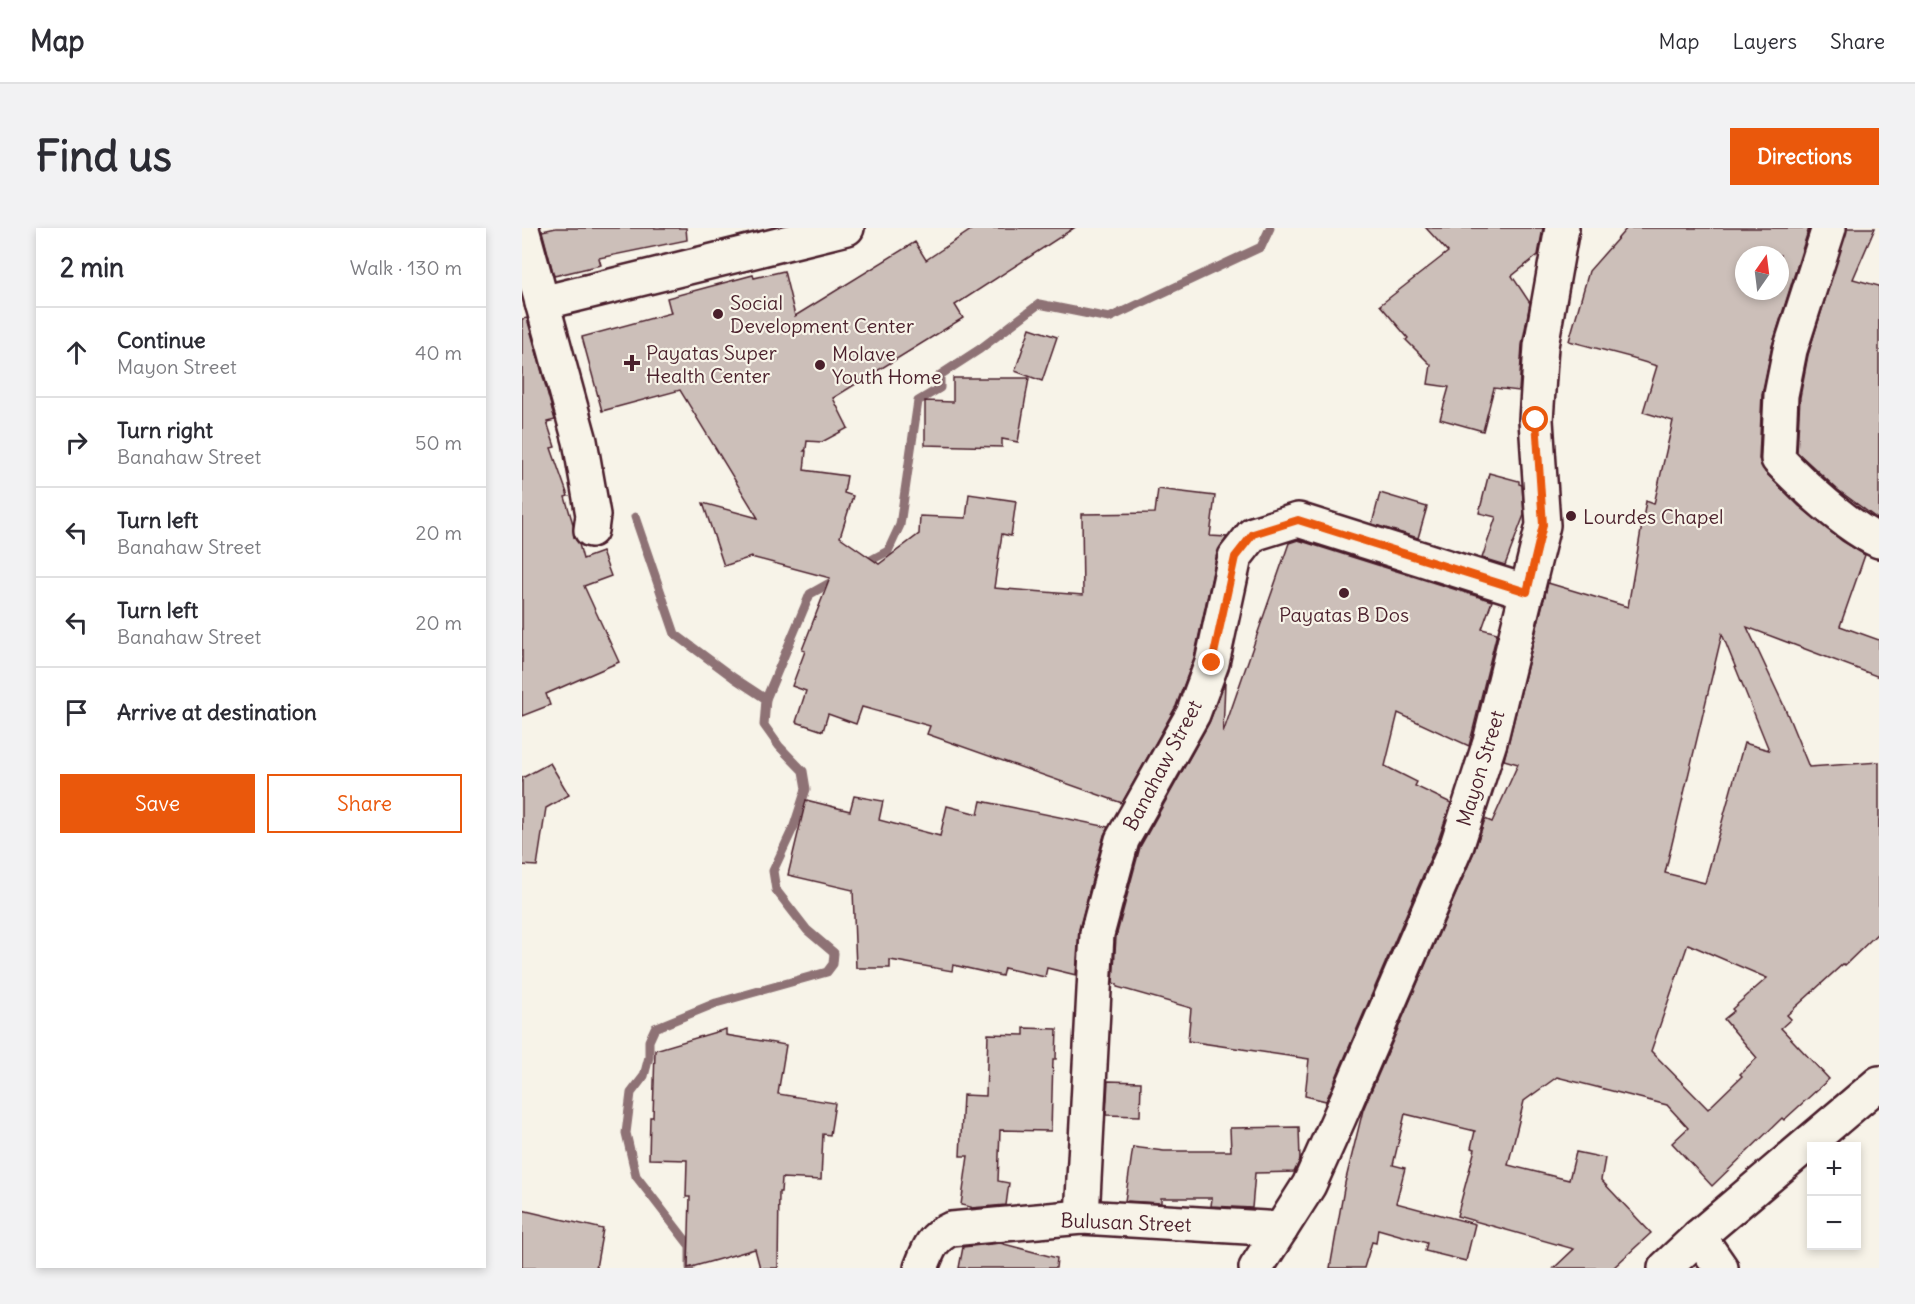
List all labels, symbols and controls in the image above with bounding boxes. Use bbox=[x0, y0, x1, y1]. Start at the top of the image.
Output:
text: Map bbox=[30, 23, 84, 59]
text: Map bbox=[1659, 28, 1699, 55]
text: Layers bbox=[1732, 28, 1797, 55]
text: Share bbox=[1830, 28, 1885, 55]
button: Directions bbox=[1730, 128, 1879, 185]
text: Find us bbox=[36, 130, 172, 182]
north arrow bbox=[1735, 246, 1789, 300]
text: 2 min bbox=[60, 251, 124, 284]
text: Walk · 130 m bbox=[350, 255, 462, 280]
place label: Social Development Center bbox=[730, 290, 914, 338]
marker: Social Development Center bbox=[711, 307, 725, 321]
text: Continue bbox=[117, 326, 206, 354]
icon: ahead bbox=[60, 336, 93, 369]
text: 40 m bbox=[415, 340, 462, 365]
place label: Payatas Super Health Center bbox=[646, 340, 777, 388]
place label: Molave Youth Home bbox=[832, 341, 942, 389]
text: Mayon Street bbox=[117, 354, 237, 379]
marker: Payatas Super Health Center bbox=[623, 354, 641, 372]
marker: Molave Youth Home bbox=[813, 358, 827, 372]
route start bbox=[1522, 406, 1548, 432]
text: Turn right bbox=[117, 416, 213, 444]
icon: right bbox=[60, 426, 93, 459]
text: 50 m bbox=[415, 430, 462, 455]
text: Banahaw Street bbox=[117, 444, 261, 469]
place label: Lourdes Chapel bbox=[1583, 504, 1724, 529]
text: Turn left bbox=[117, 506, 198, 534]
marker: Lourdes Chapel bbox=[1564, 509, 1578, 523]
icon: left bbox=[60, 516, 93, 549]
text: 20 m bbox=[416, 520, 462, 545]
text: Banahaw Street bbox=[117, 534, 261, 559]
marker: Payatas B Dos bbox=[1337, 586, 1351, 600]
text: Turn left bbox=[117, 596, 198, 624]
place label: Payatas B Dos bbox=[1279, 602, 1409, 627]
icon: left bbox=[60, 606, 93, 639]
text: 20 m bbox=[416, 610, 462, 635]
text: Banahaw Street bbox=[117, 624, 261, 649]
route end bbox=[1198, 649, 1224, 675]
street label: Banahaw Street bbox=[1117, 695, 1207, 835]
icon: arrive bbox=[60, 696, 93, 729]
text: Arrive at destination bbox=[117, 698, 317, 726]
street label: Mayon Street bbox=[1451, 707, 1510, 829]
button: Save bbox=[60, 774, 255, 833]
button: Share bbox=[267, 774, 462, 833]
map controls bbox=[1807, 1142, 1861, 1250]
button: + bbox=[1807, 1142, 1861, 1196]
button: − bbox=[1807, 1196, 1861, 1250]
street label: Bulusan Street bbox=[1060, 1207, 1192, 1237]

